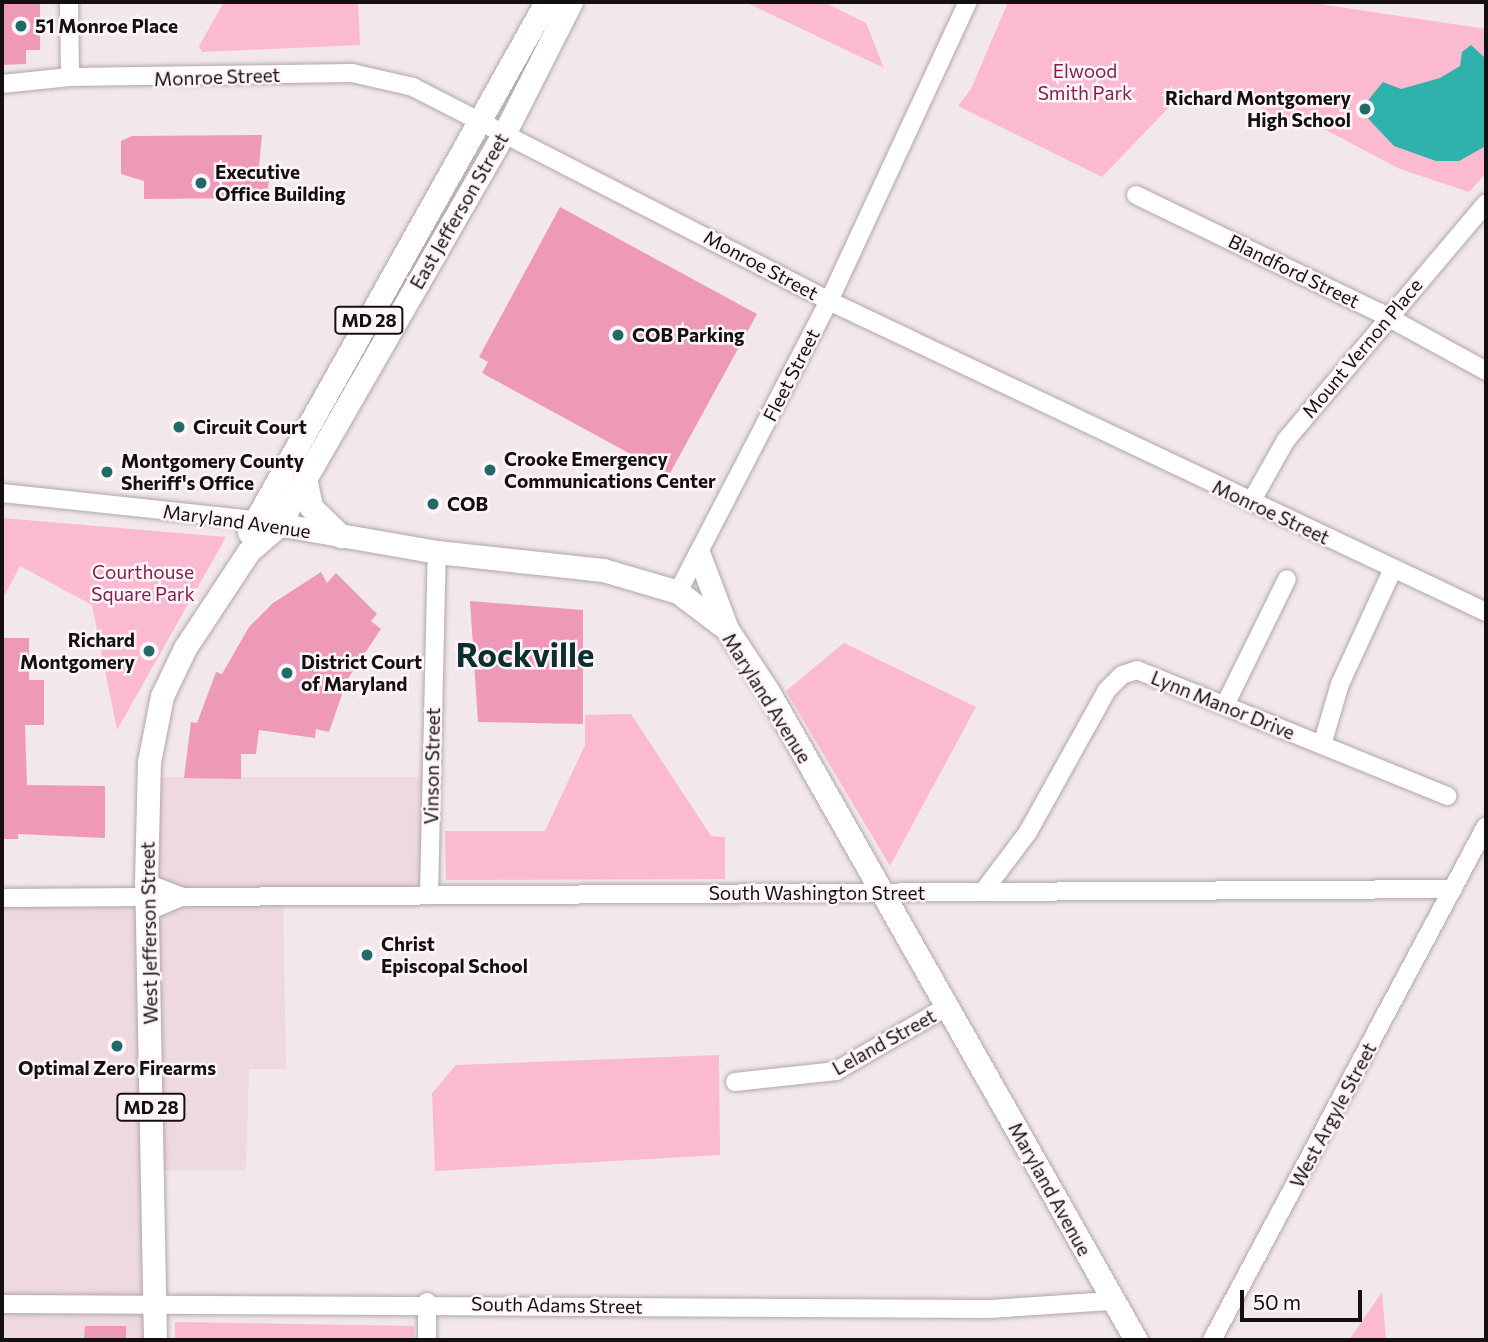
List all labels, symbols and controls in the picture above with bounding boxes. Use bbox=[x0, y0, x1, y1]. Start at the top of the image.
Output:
place label: 51 Monroe Place bbox=[35, 15, 178, 37]
marker: 51 Monroe Place bbox=[13, 18, 29, 34]
park label: Elwood Smith Park bbox=[1038, 60, 1132, 104]
street label: Monroe Street bbox=[153, 63, 281, 91]
place label: Richard Montgomery High School bbox=[1165, 87, 1351, 131]
marker: Richard Montgomery High School bbox=[1357, 101, 1373, 117]
street label: East Jefferson Street bbox=[405, 129, 513, 293]
place label: Executive Office Building bbox=[215, 161, 345, 205]
marker: Executive Office Building bbox=[193, 175, 209, 191]
street label: Monroe Street bbox=[700, 225, 822, 305]
street label: Blandford Street bbox=[1225, 229, 1363, 313]
street label: Mount Vernon Place bbox=[1297, 274, 1427, 422]
road number: MD 28 bbox=[334, 306, 404, 334]
place label: COB Parking bbox=[632, 324, 744, 346]
street label: Fleet Street bbox=[758, 325, 824, 425]
marker: COB Parking bbox=[610, 327, 626, 343]
place label: Circuit Court bbox=[193, 416, 307, 438]
marker: Circuit Court bbox=[171, 419, 187, 435]
place label: Crooke Emergency Communications Center bbox=[504, 448, 716, 492]
place label: Montgomery County Sheriff's Office bbox=[121, 450, 304, 494]
marker: Crooke Emergency Communications Center bbox=[482, 462, 498, 478]
marker: Montgomery County Sheriff's Office bbox=[99, 464, 115, 480]
street label: Monroe Street bbox=[1209, 475, 1333, 549]
place label: COB bbox=[447, 493, 488, 515]
marker: COB bbox=[425, 496, 441, 512]
street label: Maryland Avenue bbox=[162, 499, 312, 543]
park label: Courthouse Square Park bbox=[91, 561, 195, 605]
place label: Richard Montgomery bbox=[20, 629, 135, 673]
street label: Maryland Avenue bbox=[718, 629, 816, 767]
district label: Rockville bbox=[456, 634, 594, 674]
marker: Richard Montgomery bbox=[141, 643, 157, 659]
place label: District Court of Maryland bbox=[301, 651, 422, 695]
marker: District Court of Maryland bbox=[279, 665, 295, 681]
street label: Lynn Manor Drive bbox=[1148, 666, 1298, 744]
street label: Vinson Street bbox=[420, 707, 444, 825]
street label: West Jefferson Street bbox=[136, 841, 162, 1025]
street label: South Washington Street bbox=[709, 882, 925, 904]
place label: Christ Episcopal School bbox=[381, 933, 528, 977]
marker: Christ Episcopal School bbox=[359, 947, 375, 963]
street label: Leland Street bbox=[828, 1004, 940, 1080]
marker: Optimal Zero Firearms bbox=[109, 1038, 125, 1054]
street label: West Argyle Street bbox=[1285, 1039, 1381, 1191]
place label: Optimal Zero Firearms bbox=[18, 1057, 216, 1079]
road number: MD 28 bbox=[116, 1092, 186, 1122]
street label: Maryland Avenue bbox=[1004, 1118, 1096, 1260]
scale bar bbox=[1243, 1276, 1366, 1320]
text: 50 m bbox=[1253, 1289, 1301, 1314]
street label: South Adams Street bbox=[471, 1292, 643, 1318]

